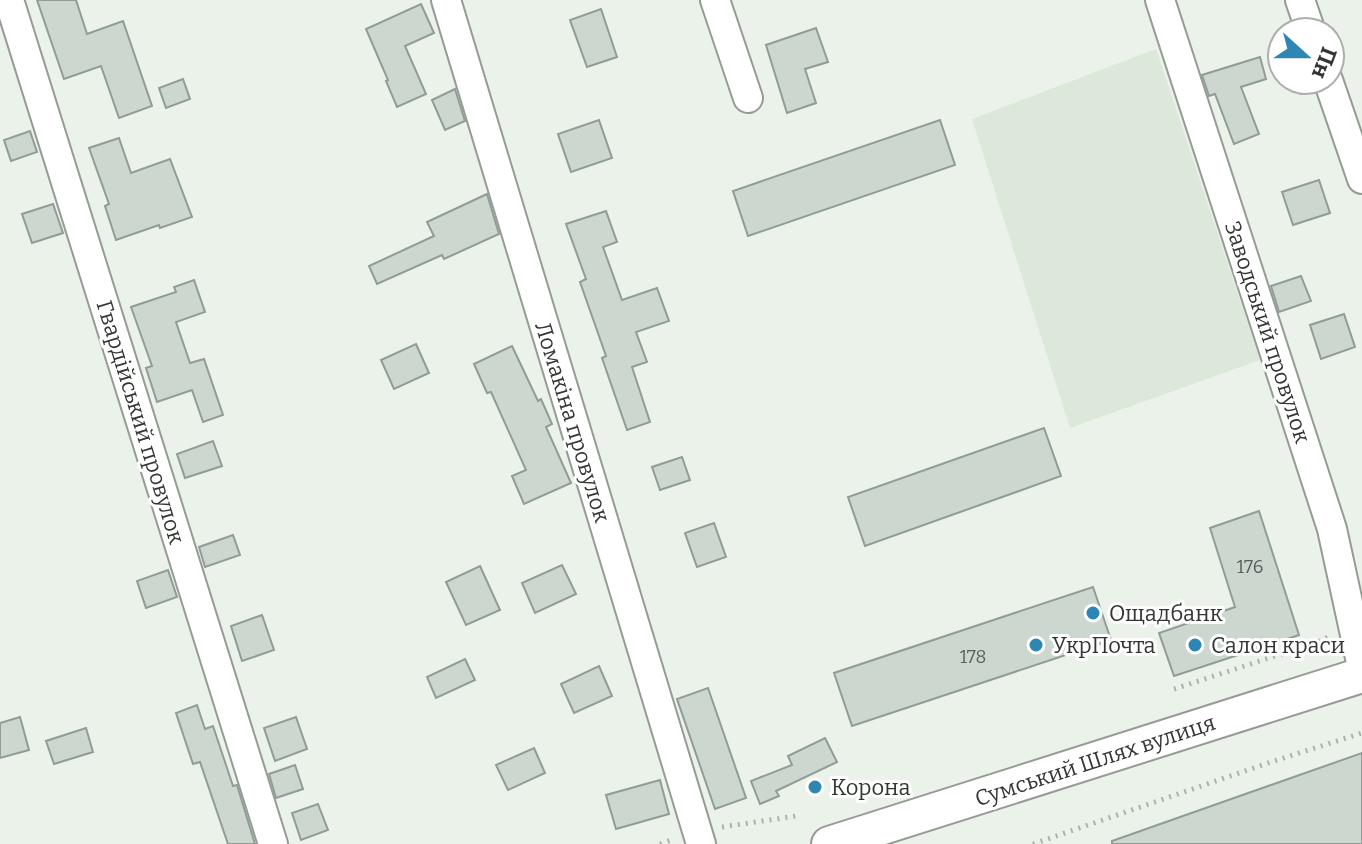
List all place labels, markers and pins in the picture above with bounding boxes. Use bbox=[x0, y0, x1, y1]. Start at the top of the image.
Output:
place label: Ощадбанк bbox=[1109, 600, 1223, 627]
marker: Ощадбанк bbox=[1084, 604, 1102, 622]
place label: УкрПочта bbox=[1052, 632, 1156, 659]
place label: Салон краси bbox=[1211, 632, 1345, 659]
marker: УкрПочта bbox=[1027, 636, 1045, 654]
marker: Салон краси bbox=[1186, 636, 1204, 654]
place label: Корона bbox=[831, 774, 911, 801]
marker: Корона bbox=[806, 778, 824, 796]

